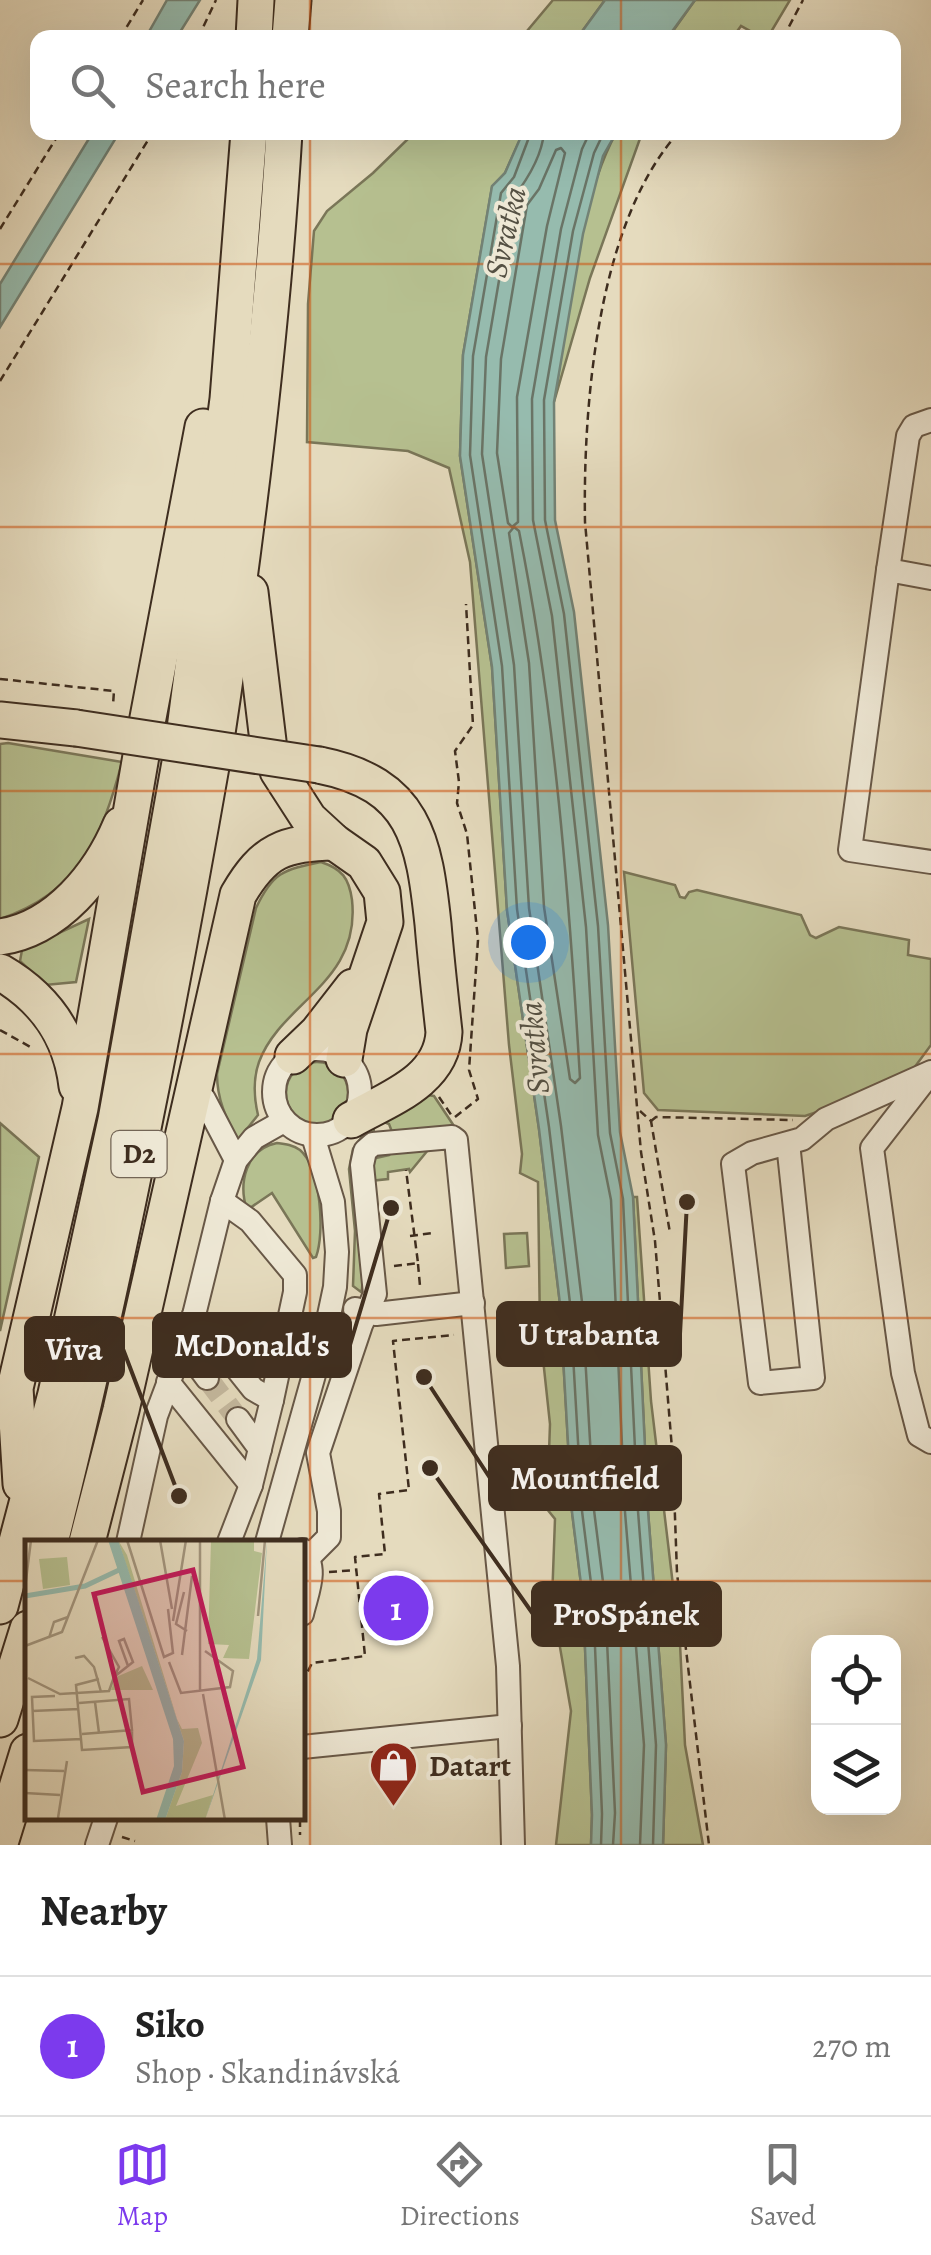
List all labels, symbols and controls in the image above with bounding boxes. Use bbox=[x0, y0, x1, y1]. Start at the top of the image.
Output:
search box bbox=[30, 30, 901, 140]
icon: search bbox=[65, 58, 120, 113]
text: Search here bbox=[145, 59, 326, 111]
water label: Svratka bbox=[473, 182, 537, 282]
your location bbox=[503, 917, 554, 968]
water label: Svratka bbox=[508, 1000, 560, 1096]
road number: D2 bbox=[112, 1131, 166, 1177]
callout: U trabanta bbox=[498, 1303, 680, 1365]
text: U trabanta bbox=[518, 1312, 660, 1356]
callout: McDonald's bbox=[154, 1314, 350, 1376]
callout: Viva bbox=[26, 1318, 123, 1380]
text: McDonald's bbox=[174, 1323, 330, 1367]
text: Viva bbox=[44, 1327, 103, 1371]
callout: Mountfield bbox=[490, 1447, 680, 1509]
text: Mountfield bbox=[510, 1456, 660, 1500]
inset map bbox=[25, 1540, 305, 1820]
pin: 1 bbox=[364, 1570, 428, 1646]
callout: ProSpánek bbox=[533, 1583, 720, 1645]
text: ProSpánek bbox=[553, 1592, 700, 1636]
map controls bbox=[811, 1635, 901, 1815]
button: locate bbox=[811, 1635, 901, 1725]
button: layers bbox=[811, 1725, 901, 1815]
shop icon: Datart bbox=[368, 1740, 420, 1808]
place label: Datart bbox=[429, 1746, 511, 1786]
text: Nearby bbox=[40, 1882, 167, 1939]
text: Siko bbox=[135, 1998, 205, 2050]
text: 1 bbox=[67, 2024, 78, 2068]
text: 270 m bbox=[812, 2024, 891, 2068]
text: Shop · Skandinávská bbox=[135, 2050, 400, 2094]
tab: Map bbox=[115, 2137, 170, 2235]
tab: Directions bbox=[400, 2137, 520, 2235]
tab: Saved bbox=[750, 2137, 816, 2235]

